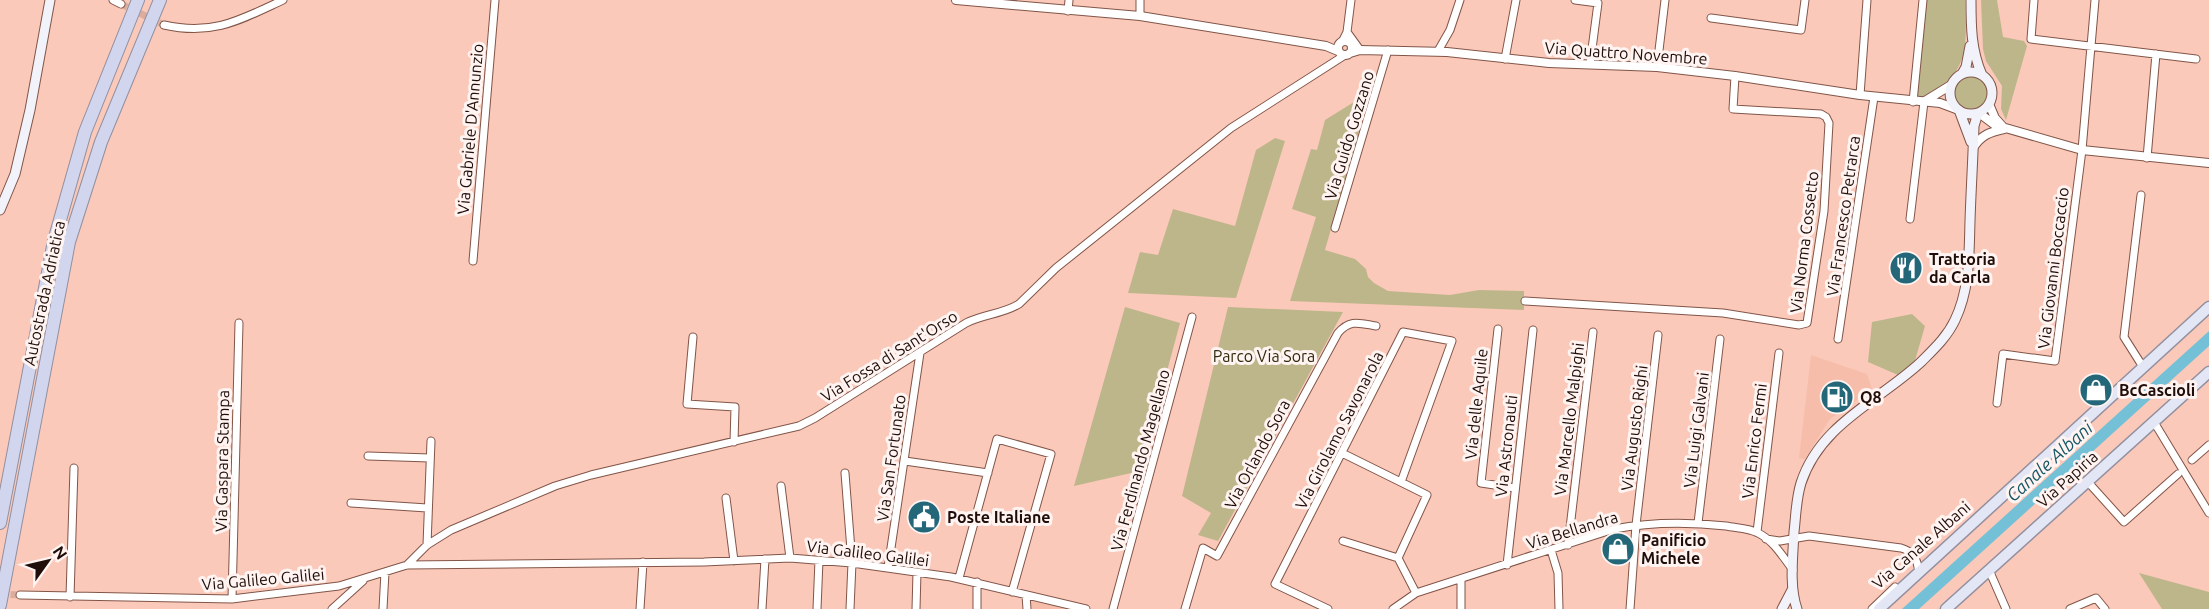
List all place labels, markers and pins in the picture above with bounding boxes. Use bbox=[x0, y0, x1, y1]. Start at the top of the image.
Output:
restaurant icon: Trattoria da Carla bbox=[1888, 250, 1924, 286]
place label: Trattoria da Carla bbox=[1929, 250, 1996, 286]
shop icon: BcCascioli bbox=[2078, 372, 2114, 408]
fuel station icon: Q8 bbox=[1819, 379, 1855, 415]
place label: BcCascioli bbox=[2119, 381, 2195, 399]
place label: Q8 bbox=[1860, 388, 1882, 406]
public building icon: Poste Italiane bbox=[906, 499, 942, 535]
place label: Poste Italiane bbox=[947, 508, 1050, 526]
shop icon: Panificio Michele bbox=[1600, 531, 1636, 567]
place label: Panificio Michele bbox=[1641, 531, 1706, 567]

